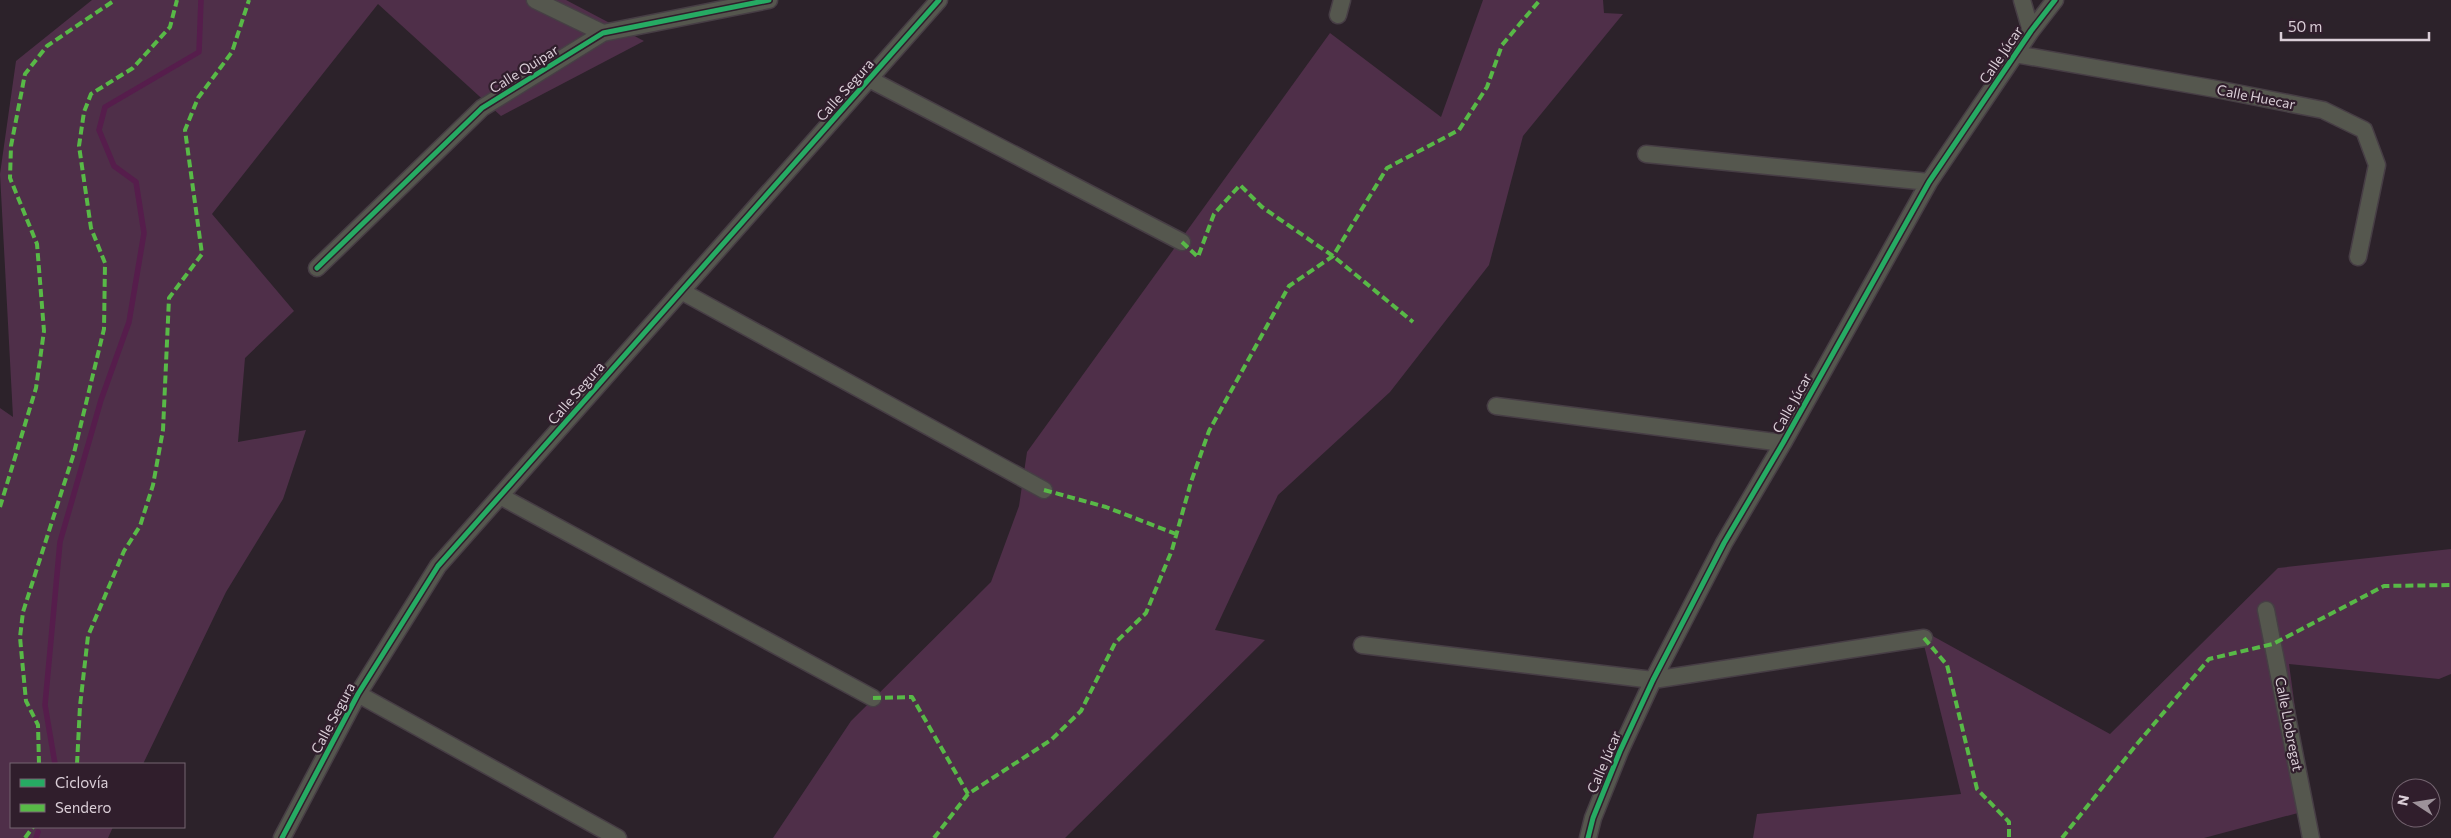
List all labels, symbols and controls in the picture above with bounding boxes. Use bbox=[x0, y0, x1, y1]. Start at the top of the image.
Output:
scale bar bbox=[2281, 10, 2428, 42]
text: 50 m bbox=[2288, 17, 2322, 35]
street label: Calle Júcar bbox=[1975, 22, 2026, 87]
street label: Calle Quipar bbox=[486, 40, 562, 96]
street label: Calle Segura bbox=[812, 55, 877, 124]
street label: Calle Huecar bbox=[2215, 81, 2297, 113]
street label: Calle Segura bbox=[544, 358, 608, 428]
street label: Calle Júcar bbox=[1768, 369, 1815, 436]
street label: Calle Llobregat bbox=[2272, 675, 2307, 773]
street label: Calle Segura bbox=[307, 679, 358, 756]
street label: Calle Júcar bbox=[1583, 728, 1624, 795]
legend bbox=[10, 763, 185, 828]
text: Ciclovía bbox=[55, 773, 108, 791]
north arrow bbox=[2391, 778, 2441, 828]
text: N bbox=[2393, 793, 2412, 807]
text: Sendero bbox=[55, 798, 112, 816]

